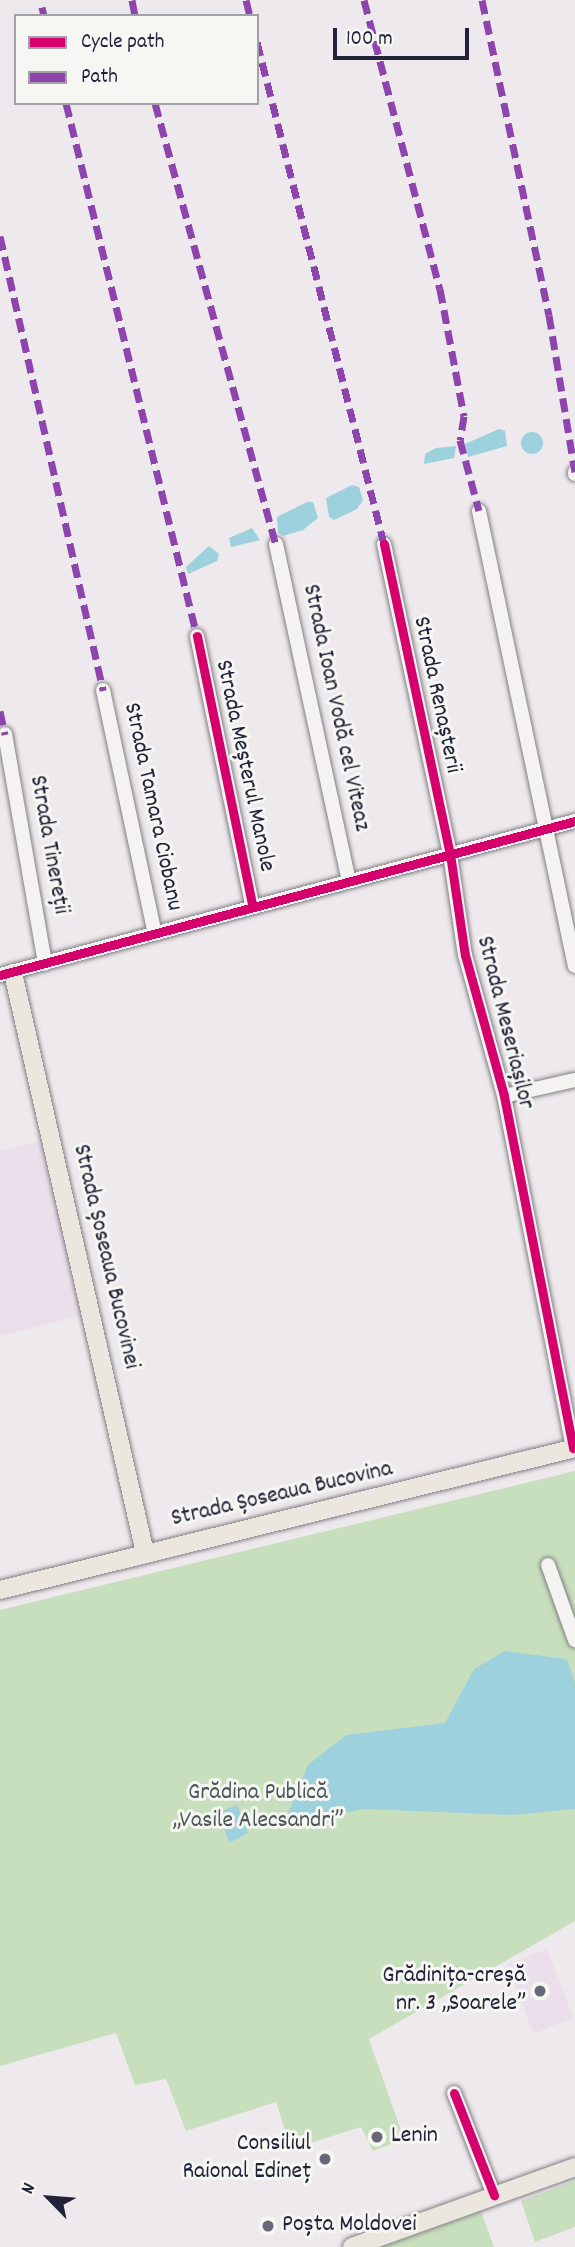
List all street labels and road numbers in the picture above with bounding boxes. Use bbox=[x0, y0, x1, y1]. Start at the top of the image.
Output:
street label: Strada Ioan Vodă cel Viteaz bbox=[295, 582, 375, 834]
street label: Strada Renașterii bbox=[405, 614, 467, 776]
street label: Strada Meșterul Manole bbox=[208, 658, 280, 874]
street label: Strada Tamara Ciobanu bbox=[116, 700, 188, 914]
street label: Strada Tinereții bbox=[22, 773, 74, 917]
street label: Strada Meseriașilor bbox=[469, 934, 539, 1112]
street label: Strada Șoseaua Bucovinei bbox=[65, 1142, 145, 1372]
street label: Strada Șoseaua Bucovina bbox=[169, 1456, 395, 1534]

